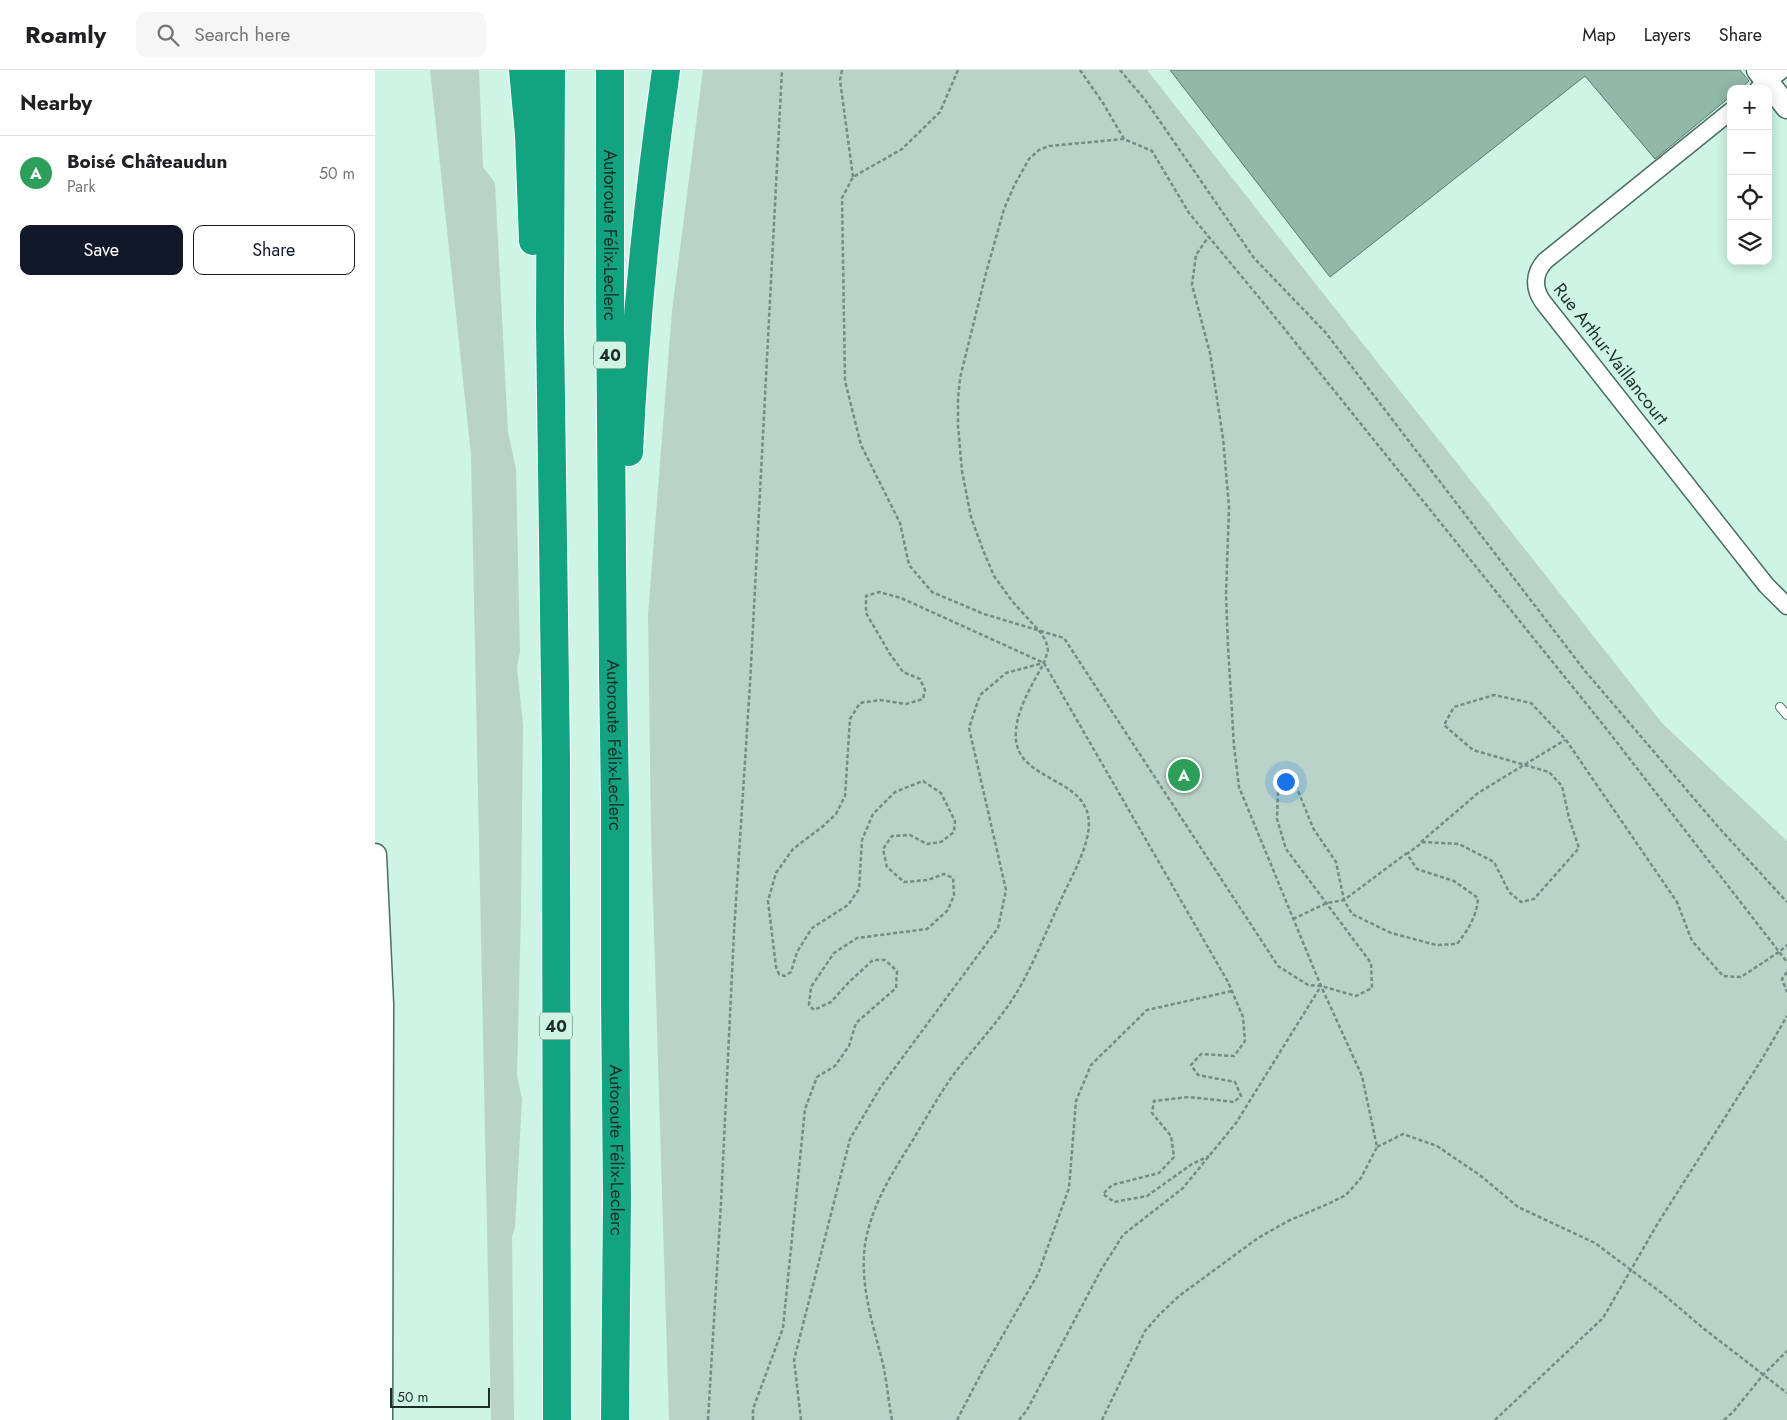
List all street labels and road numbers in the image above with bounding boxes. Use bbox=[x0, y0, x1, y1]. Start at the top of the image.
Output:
street label: Autoroute Félix-Leclerc bbox=[597, 149, 623, 321]
street label: Rue Arthur-Vaillancourt bbox=[1547, 278, 1675, 431]
road number: 40 bbox=[594, 342, 626, 368]
street label: Autoroute Félix-Leclerc bbox=[600, 659, 628, 831]
road number: 40 bbox=[540, 1012, 572, 1039]
street label: Autoroute Félix-Leclerc bbox=[603, 1064, 630, 1236]

